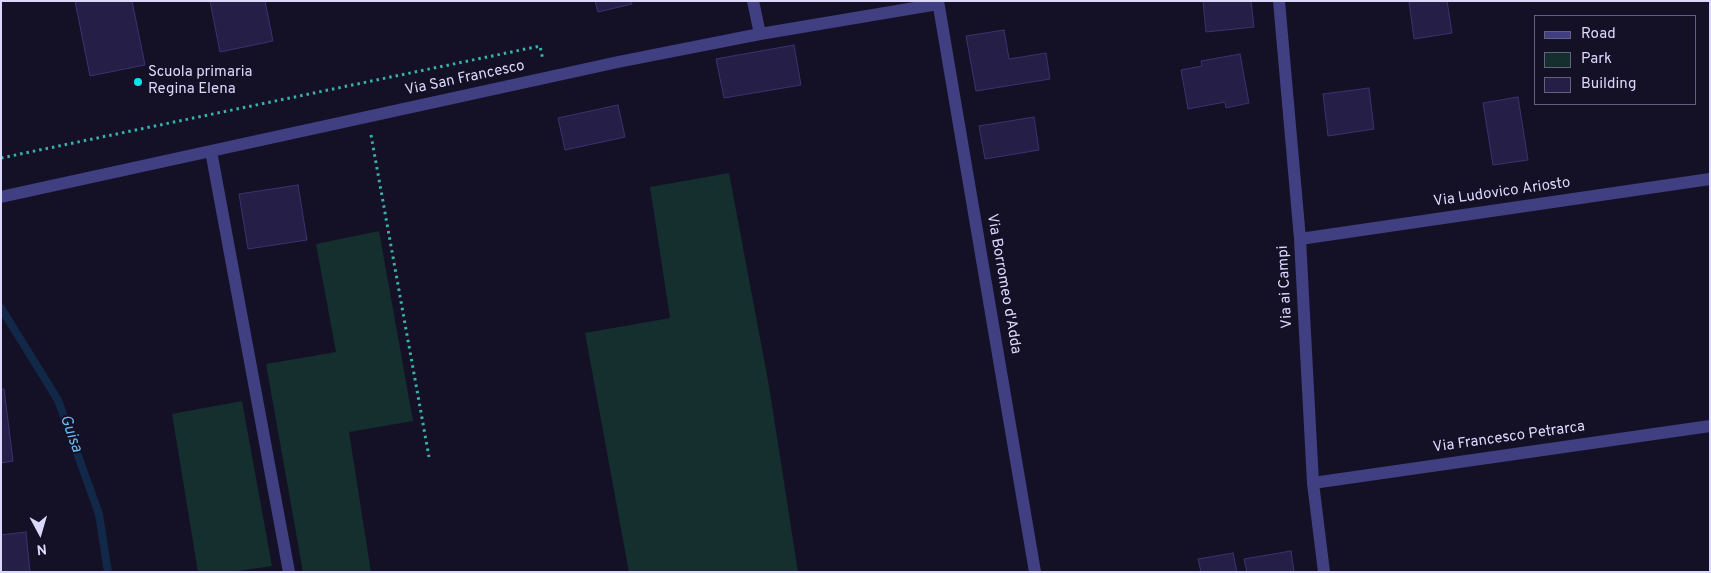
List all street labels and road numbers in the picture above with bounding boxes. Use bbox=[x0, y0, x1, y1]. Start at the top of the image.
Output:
street label: Via San Francesco bbox=[403, 58, 527, 100]
street label: Via Ludovico Ariosto bbox=[1432, 174, 1572, 212]
street label: Via Borromeo d'Adda bbox=[982, 212, 1024, 356]
street label: Via ai Campi bbox=[1275, 245, 1297, 329]
street label: Via Francesco Petrarca bbox=[1432, 418, 1586, 458]

